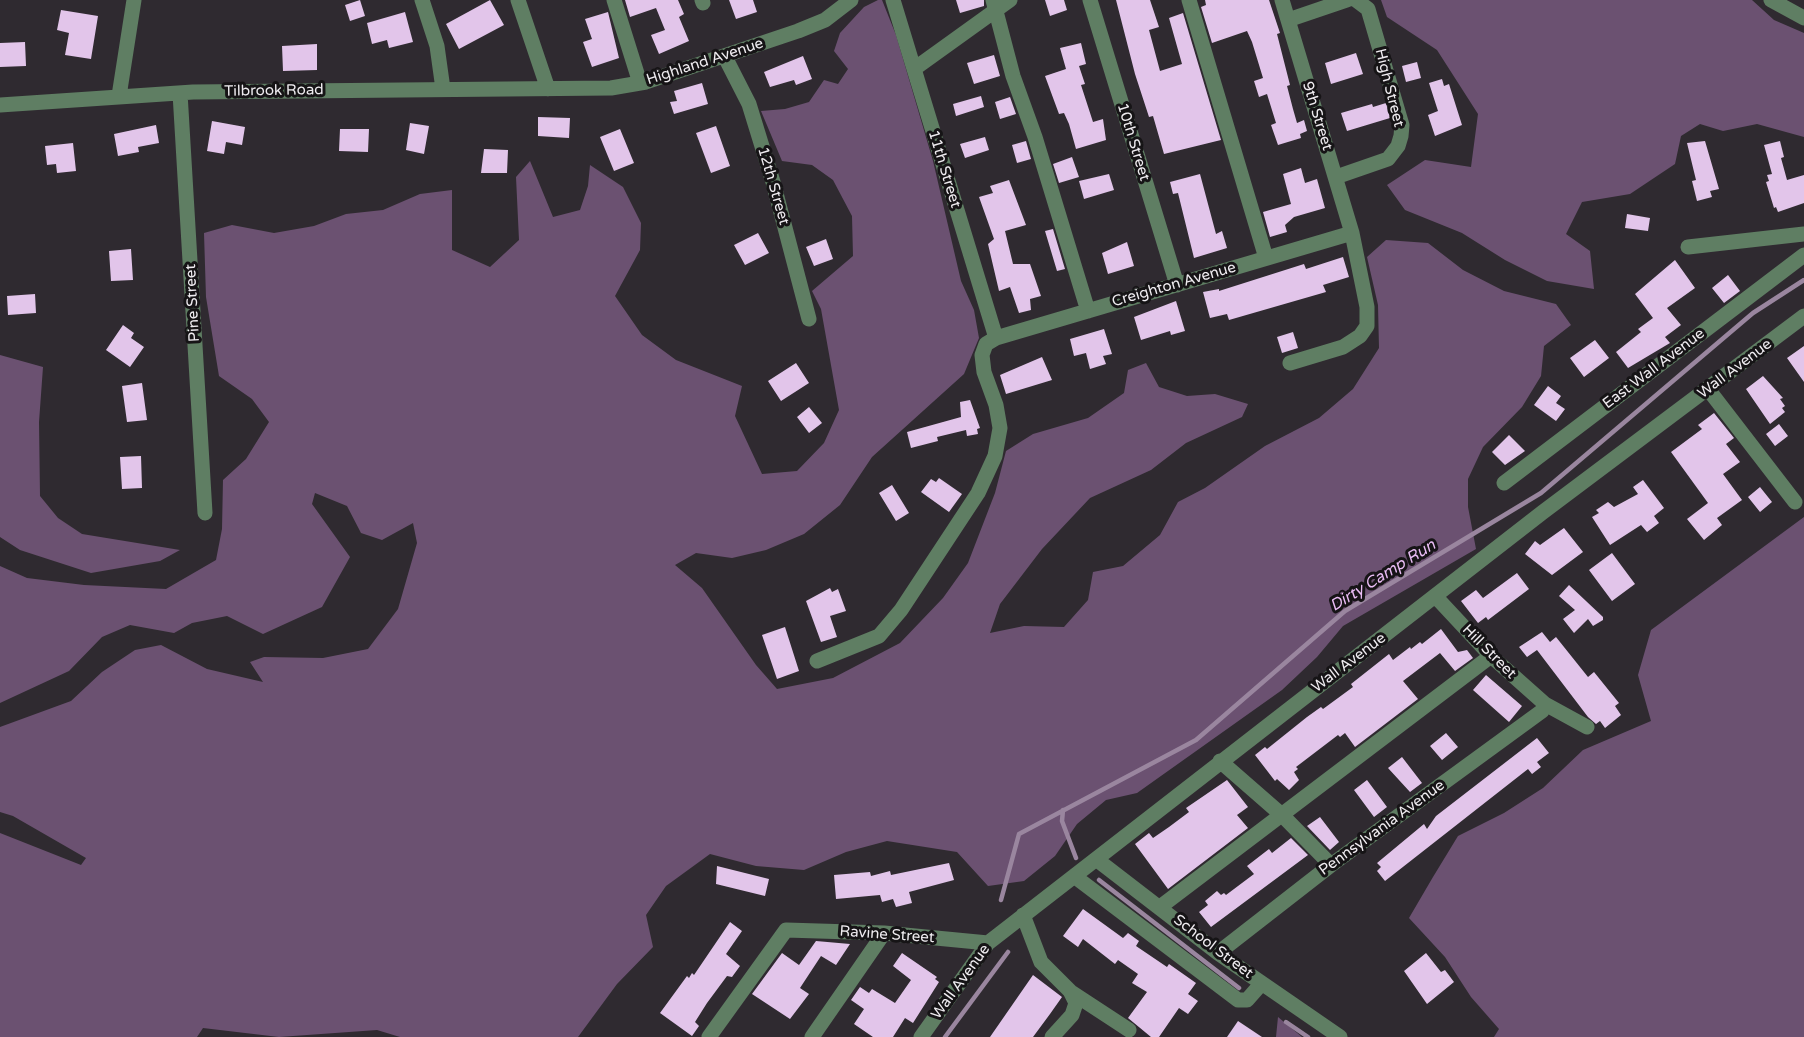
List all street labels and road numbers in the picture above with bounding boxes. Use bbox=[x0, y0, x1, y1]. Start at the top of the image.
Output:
street label: Highland Avenue bbox=[644, 35, 766, 89]
street label: High Street bbox=[1371, 47, 1407, 129]
street label: 9th Street bbox=[1298, 79, 1336, 153]
street label: Tilbrook Road bbox=[224, 81, 324, 101]
street label: 10th Street bbox=[1113, 101, 1153, 183]
street label: 11th Street bbox=[924, 128, 964, 210]
street label: 12th Street bbox=[753, 145, 793, 227]
street label: Creighton Avenue bbox=[1110, 259, 1238, 311]
street label: Pine Street bbox=[182, 264, 204, 342]
street label: East Wall Avenue bbox=[1600, 325, 1708, 413]
street label: Wall Avenue bbox=[1694, 335, 1776, 403]
street label: Hill Street bbox=[1458, 621, 1520, 683]
street label: Wall Avenue bbox=[1308, 629, 1390, 697]
street label: Pennsylvania Avenue bbox=[1316, 776, 1448, 880]
street label: School Street bbox=[1170, 911, 1256, 983]
street label: Ravine Street bbox=[839, 923, 935, 947]
street label: Wall Avenue bbox=[928, 941, 994, 1023]

